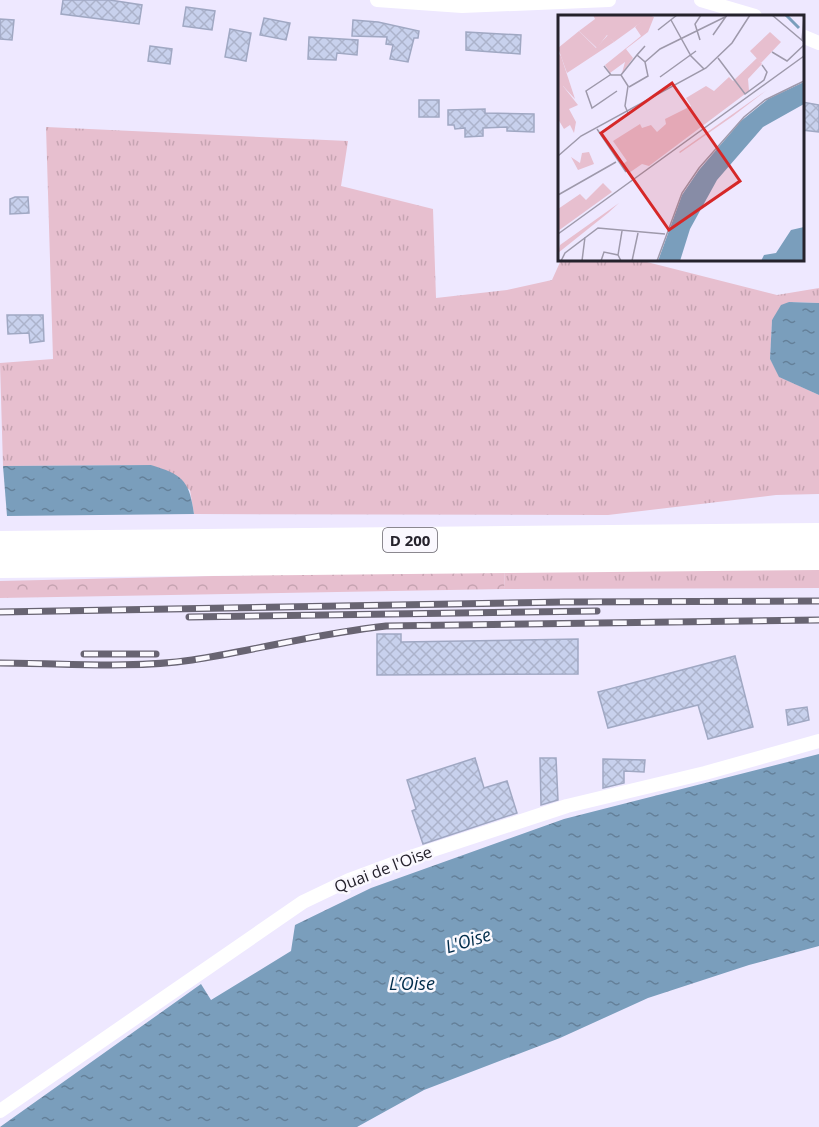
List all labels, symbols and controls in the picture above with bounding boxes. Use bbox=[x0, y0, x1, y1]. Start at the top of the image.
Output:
inset map bbox=[558, 15, 804, 261]
road number: D 200 bbox=[383, 528, 437, 552]
street label: Quai de l'Oise bbox=[331, 840, 435, 898]
water label: L'Oise bbox=[442, 922, 494, 958]
water label: L’Oise bbox=[389, 971, 435, 995]

